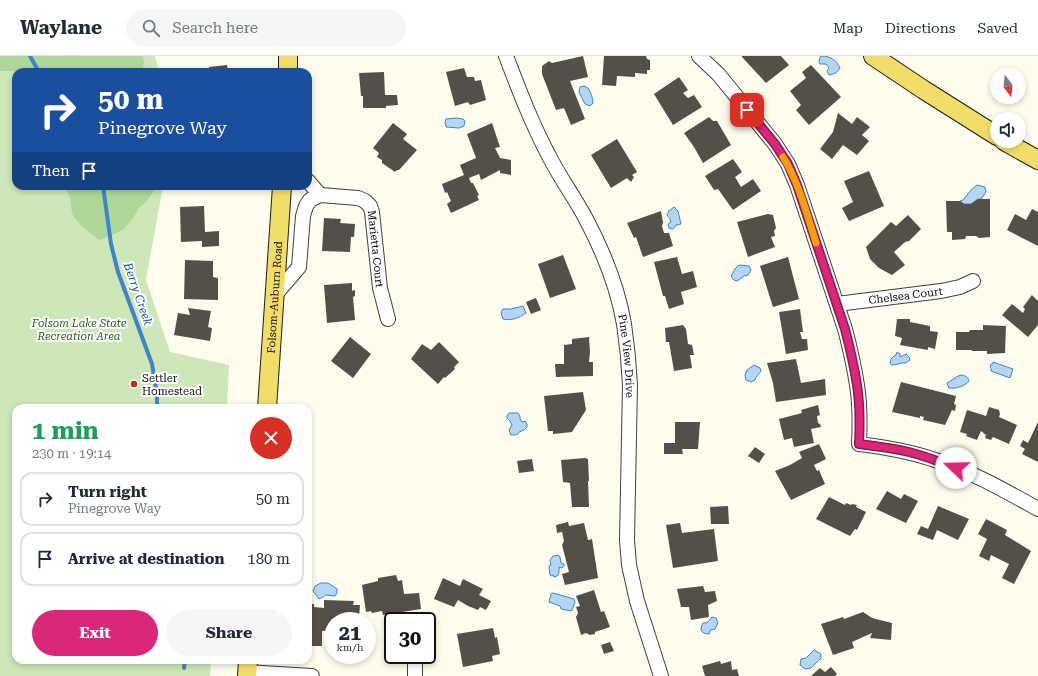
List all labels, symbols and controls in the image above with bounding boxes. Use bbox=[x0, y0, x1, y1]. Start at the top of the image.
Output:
search box bbox=[126, 10, 406, 46]
text: Waylane bbox=[20, 16, 102, 39]
icon: search bbox=[140, 17, 162, 39]
text: Search here bbox=[172, 19, 258, 37]
text: Map bbox=[833, 20, 863, 36]
text: Directions bbox=[885, 20, 955, 36]
text: Saved bbox=[977, 20, 1018, 36]
north arrow bbox=[990, 68, 1026, 104]
map controls bbox=[990, 68, 1026, 148]
text: 50 m bbox=[98, 83, 163, 116]
icon: right bbox=[32, 84, 84, 136]
pin bbox=[730, 93, 764, 127]
icon: arrive bbox=[736, 99, 758, 121]
button: sound bbox=[990, 112, 1026, 148]
text: Pinegrove Way bbox=[98, 117, 227, 138]
icon: arrive bbox=[78, 160, 100, 182]
text: Then bbox=[32, 162, 70, 180]
street label: Marietta Court bbox=[365, 209, 386, 288]
street label: Folsom-Auburn Road bbox=[264, 241, 285, 354]
water label: Berry Creek bbox=[120, 260, 155, 328]
street label: Chelsea Court bbox=[868, 284, 943, 307]
street label: Pine View Drive bbox=[616, 313, 637, 398]
park label: Folsom Lake State Recreation Area bbox=[31, 317, 127, 343]
place label: Settler Homestead bbox=[142, 372, 202, 398]
marker: Settler Homestead bbox=[129, 379, 139, 389]
text: 1 min bbox=[32, 417, 99, 445]
button: close bbox=[250, 417, 292, 459]
text: 230 m · 19:14 bbox=[32, 446, 111, 461]
position arrow bbox=[935, 447, 977, 489]
text: Turn right bbox=[68, 483, 147, 501]
icon: right bbox=[34, 488, 56, 510]
text: 50 m bbox=[256, 490, 290, 508]
text: Pinegrove Way bbox=[68, 501, 161, 516]
icon: arrive bbox=[34, 548, 56, 570]
text: Arrive at destination bbox=[68, 550, 224, 568]
text: 180 m bbox=[247, 550, 290, 568]
button: Exit bbox=[32, 610, 158, 656]
button: Share bbox=[166, 610, 292, 656]
speed limit sign: 30 bbox=[384, 612, 436, 664]
text: 21 bbox=[339, 621, 361, 645]
text: km/h bbox=[337, 642, 363, 653]

